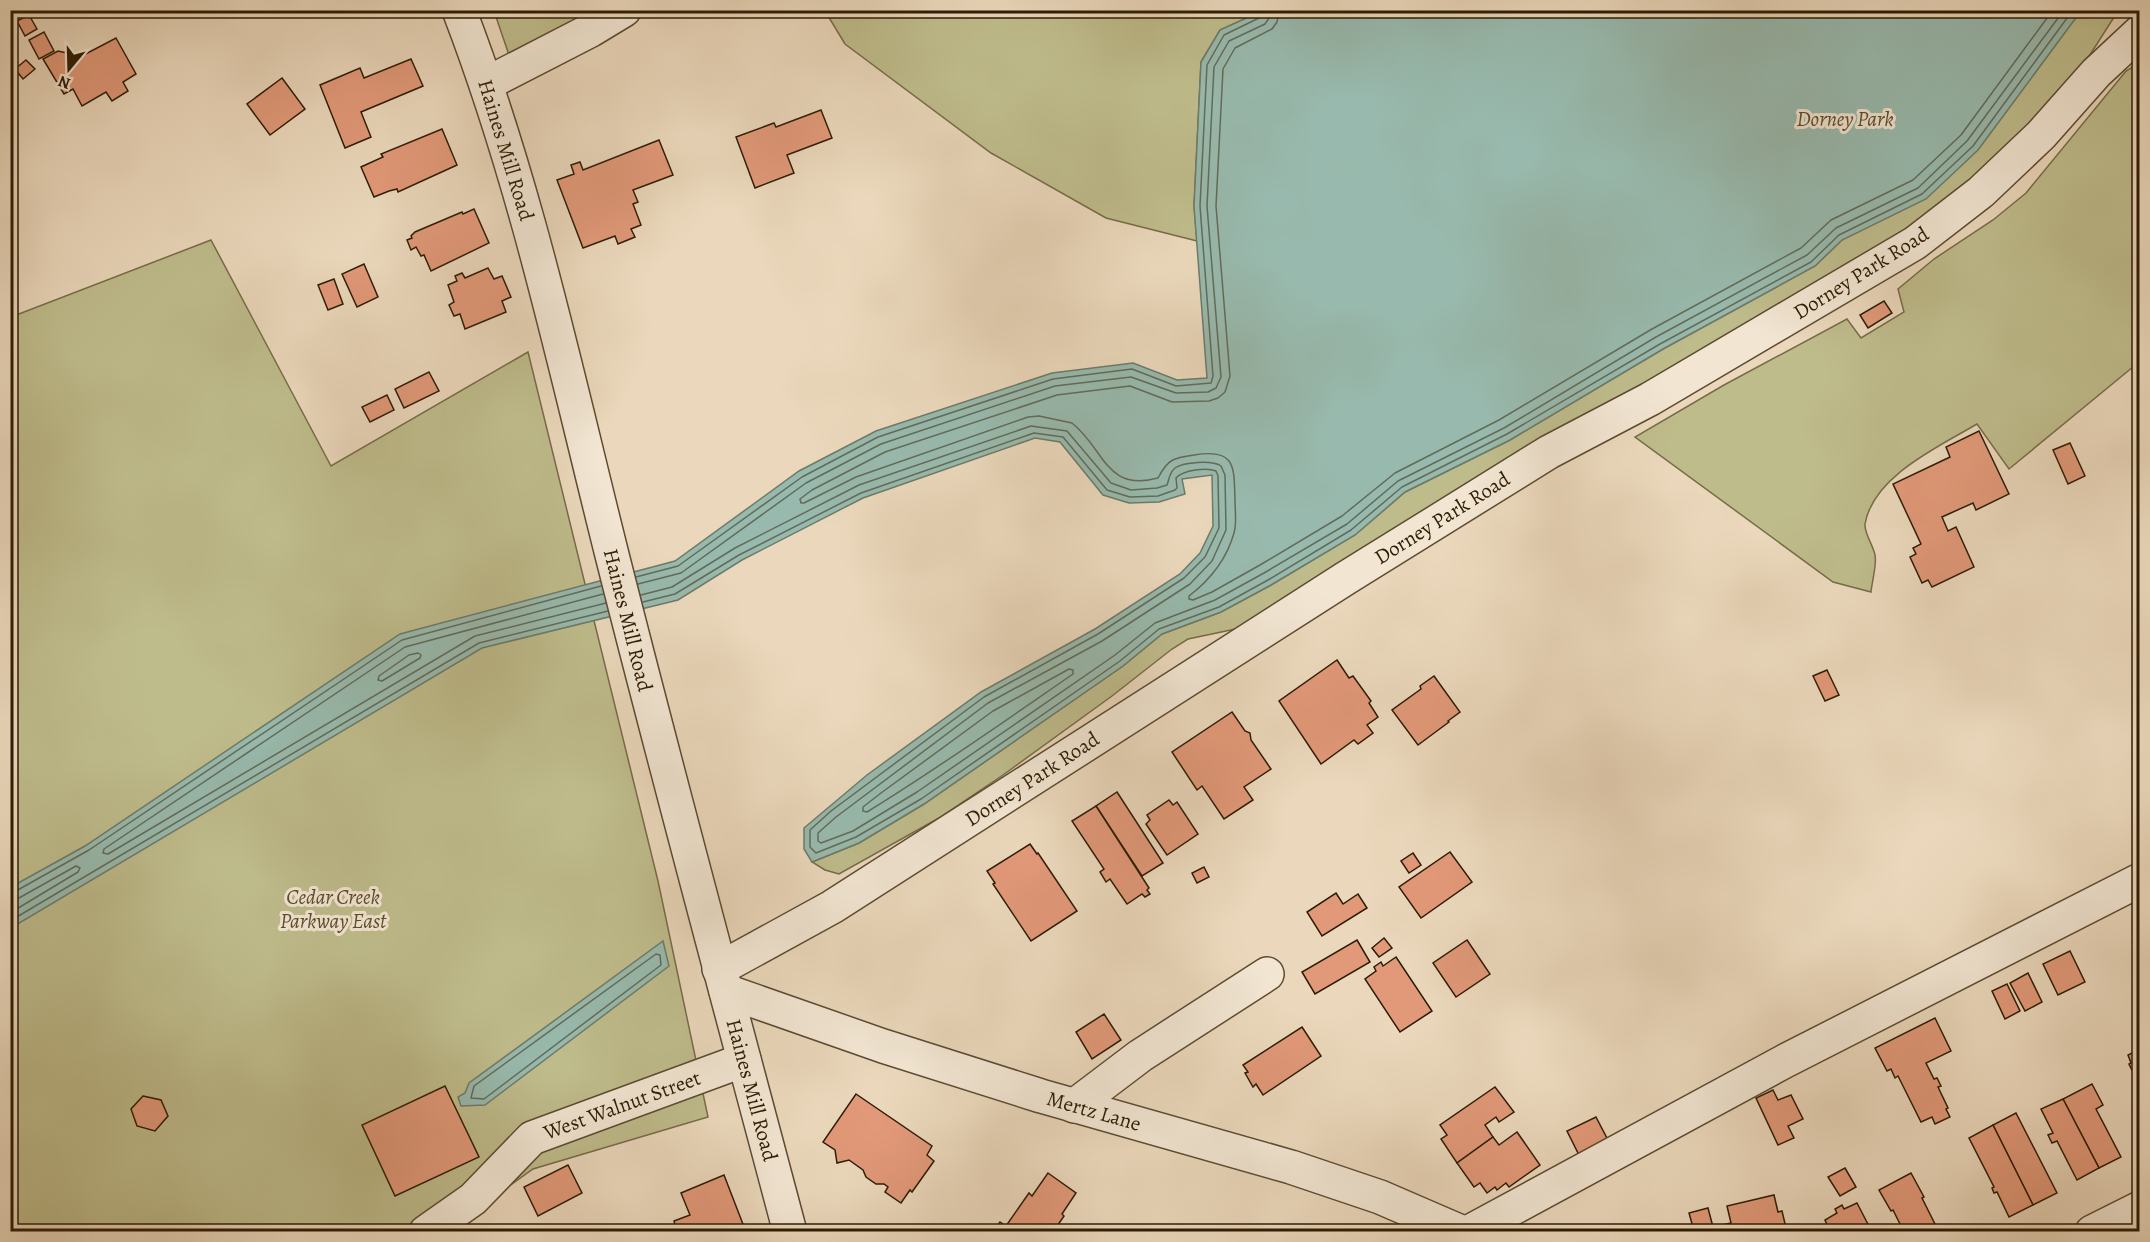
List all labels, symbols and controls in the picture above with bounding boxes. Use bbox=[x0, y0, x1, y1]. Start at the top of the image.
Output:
north arrow bbox=[39, 39, 99, 99]
text: N bbox=[55, 70, 74, 95]
street label: Haines Mill Road bbox=[471, 76, 541, 225]
park label: Dorney Park bbox=[1796, 105, 1894, 133]
street label: Dorney Park Road bbox=[1788, 220, 1935, 326]
street label: Dorney Park Road bbox=[1369, 465, 1516, 571]
street label: Haines Mill Road bbox=[597, 546, 659, 695]
street label: Dorney Park Road bbox=[959, 725, 1105, 833]
park label: Cedar Creek Parkway East bbox=[280, 883, 387, 935]
street label: Haines Mill Road bbox=[720, 1016, 785, 1165]
street label: West Walnut Street bbox=[539, 1064, 705, 1147]
street label: Mertz Lane bbox=[1044, 1084, 1144, 1138]

